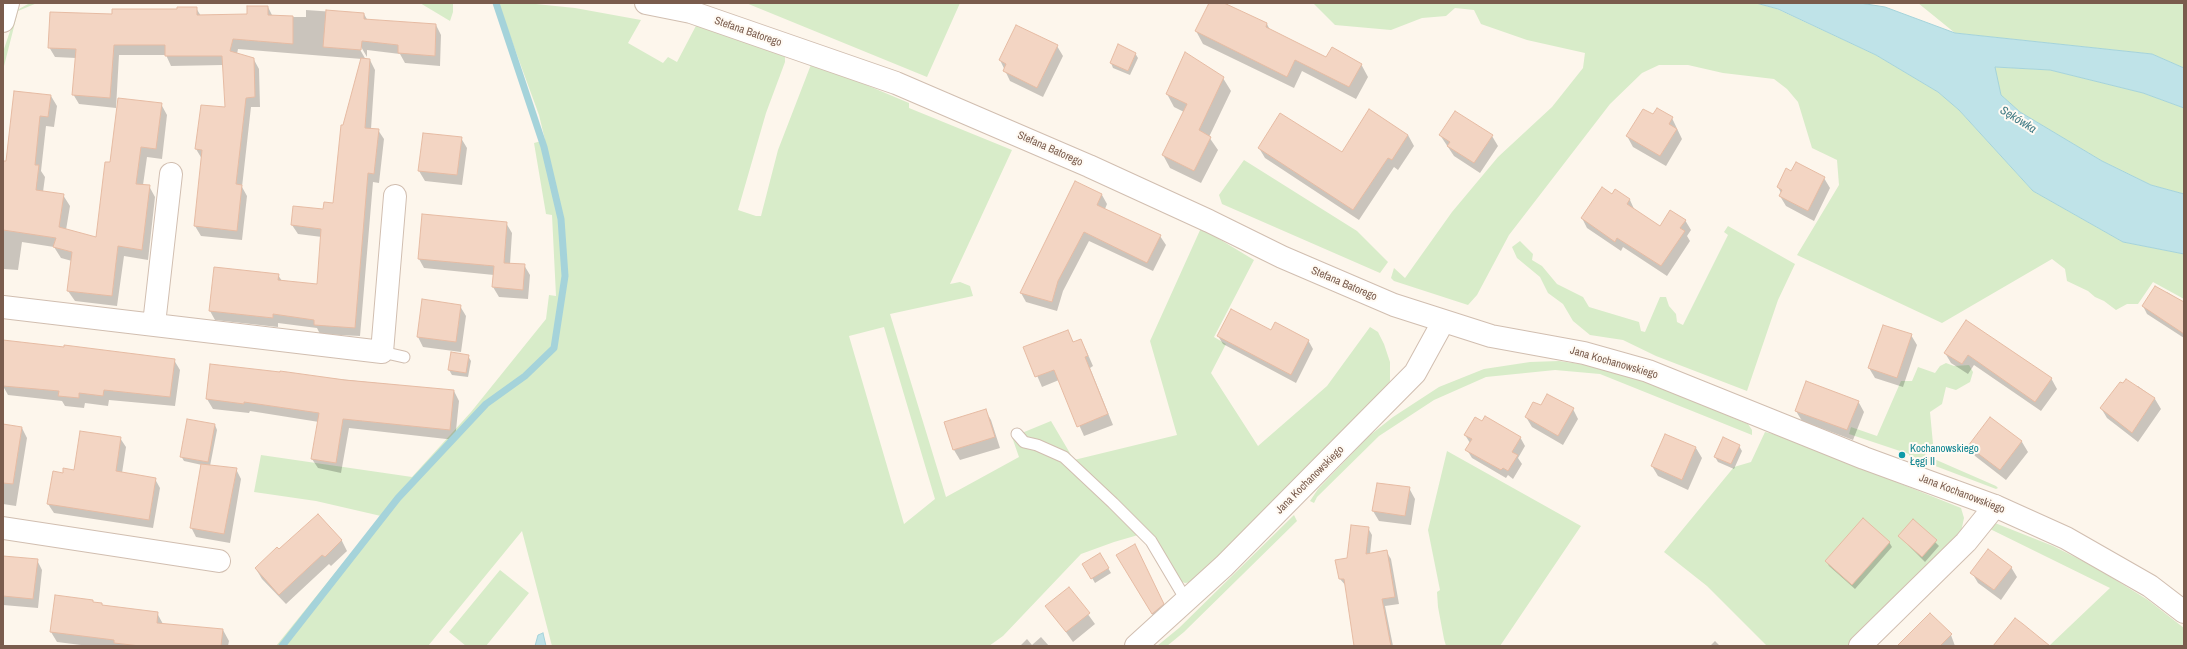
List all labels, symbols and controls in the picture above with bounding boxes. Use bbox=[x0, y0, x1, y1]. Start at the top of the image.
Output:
street label: Stefana Batorego bbox=[713, 14, 783, 50]
water label: Sękówka bbox=[1997, 103, 2039, 137]
street label: Stefana Batorego bbox=[1015, 129, 1085, 169]
street label: Stefana Batorego bbox=[1309, 264, 1379, 304]
street label: Jana Kochanowskiego bbox=[1569, 344, 1659, 382]
place label: Kochanowskiego Łęgi II bbox=[1910, 442, 1979, 468]
street label: Jana Kochanowskiego bbox=[1273, 443, 1347, 517]
marker: Kochanowskiego Łęgi II bbox=[1897, 450, 1907, 460]
street label: Jana Kochanowskiego bbox=[1917, 472, 2007, 516]

